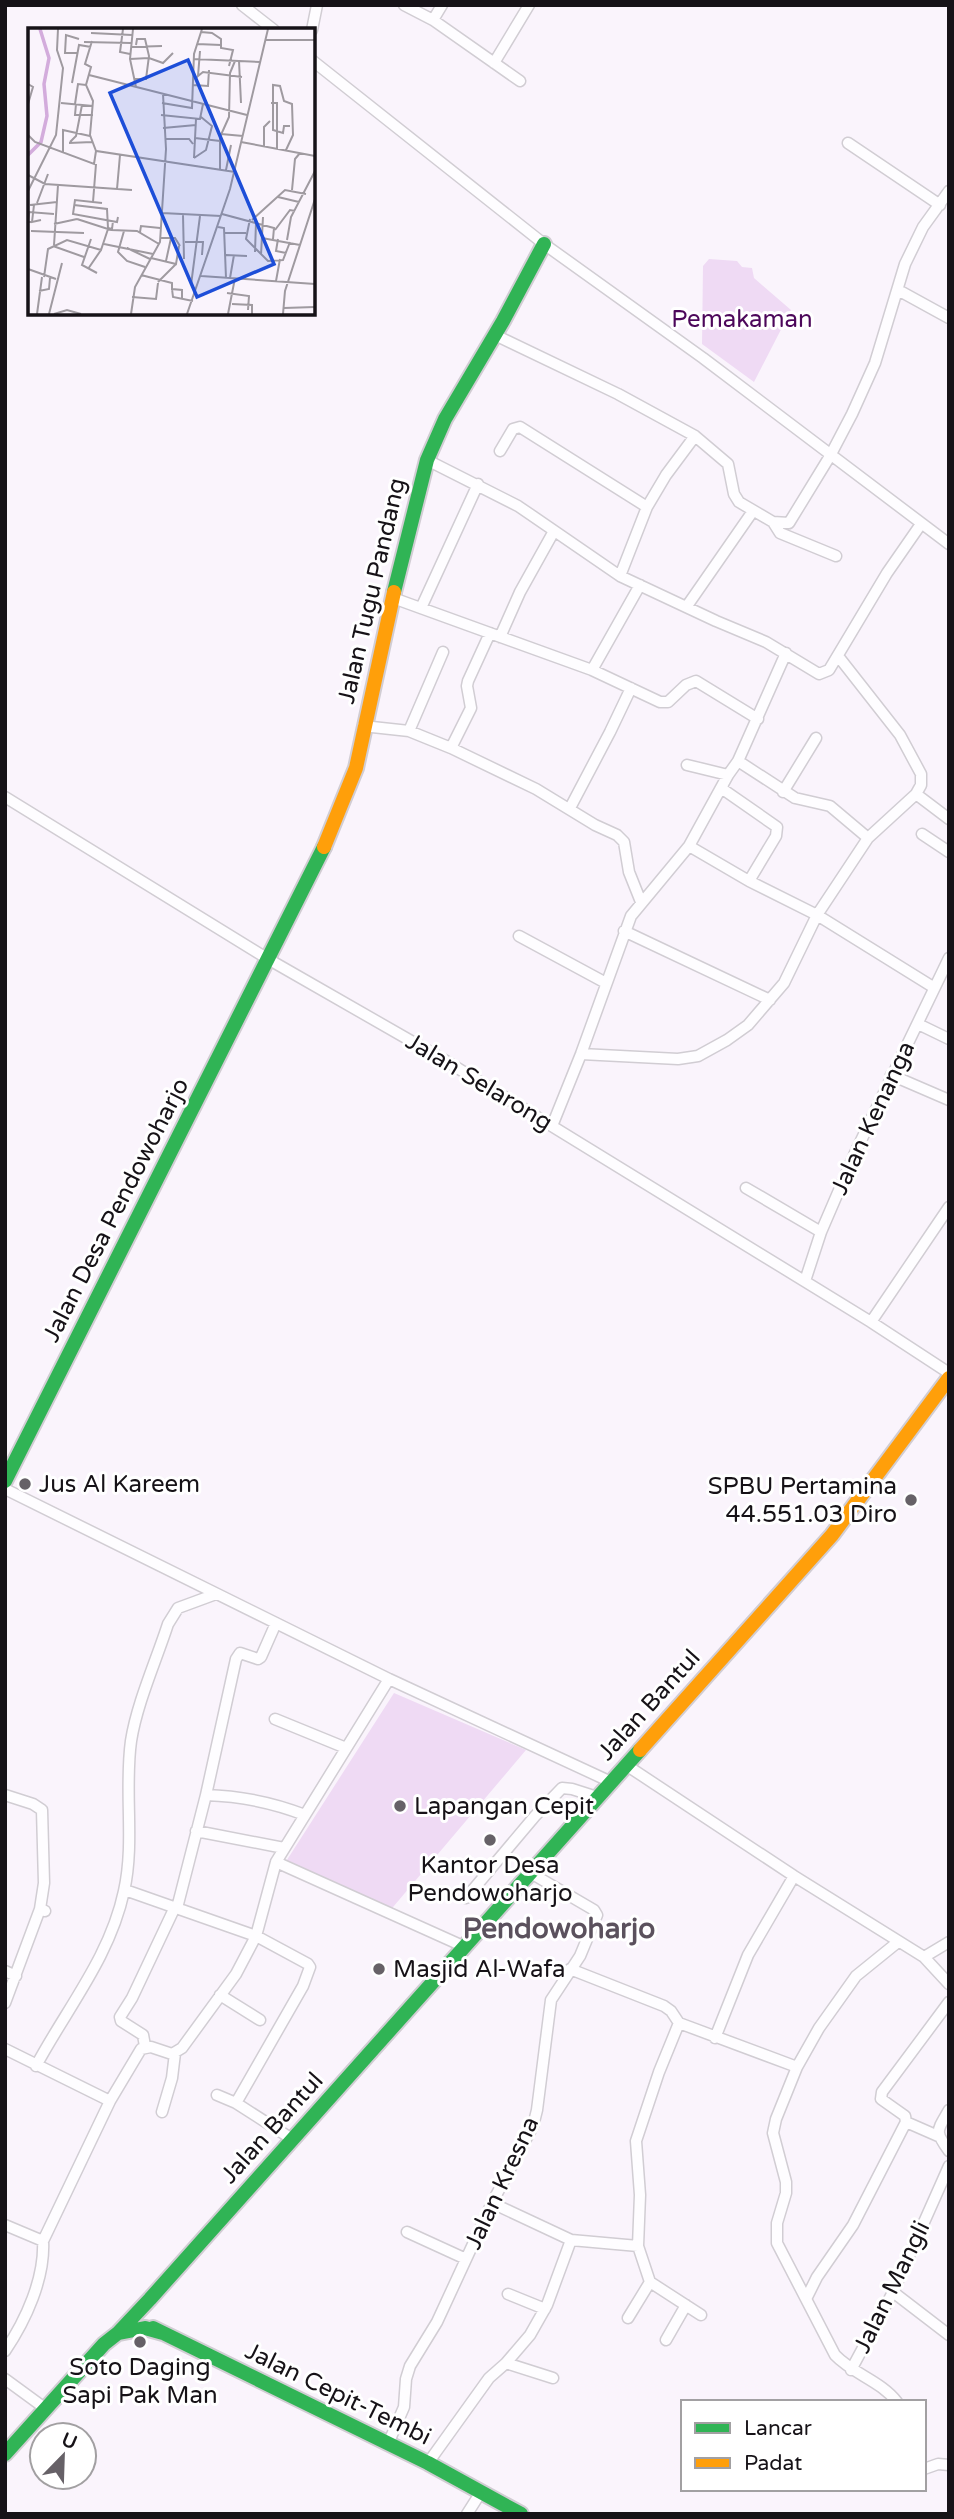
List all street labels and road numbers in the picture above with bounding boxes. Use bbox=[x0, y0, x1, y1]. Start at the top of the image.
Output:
street label: Jalan Tugu Pandang bbox=[332, 475, 412, 707]
street label: Jalan Selarong bbox=[400, 1027, 558, 1137]
street label: Jalan Kenanga bbox=[825, 1037, 921, 1199]
street label: Jalan Desa Pendowoharjo bbox=[37, 1073, 195, 1347]
street label: Jalan Bantul bbox=[592, 1644, 706, 1766]
street label: Jalan Bantul bbox=[215, 2067, 329, 2189]
street label: Jalan Kresna bbox=[459, 2112, 545, 2254]
street label: Jalan Mangli bbox=[848, 2216, 936, 2358]
street label: Jalan Cepit-Tembi bbox=[240, 2336, 436, 2452]

